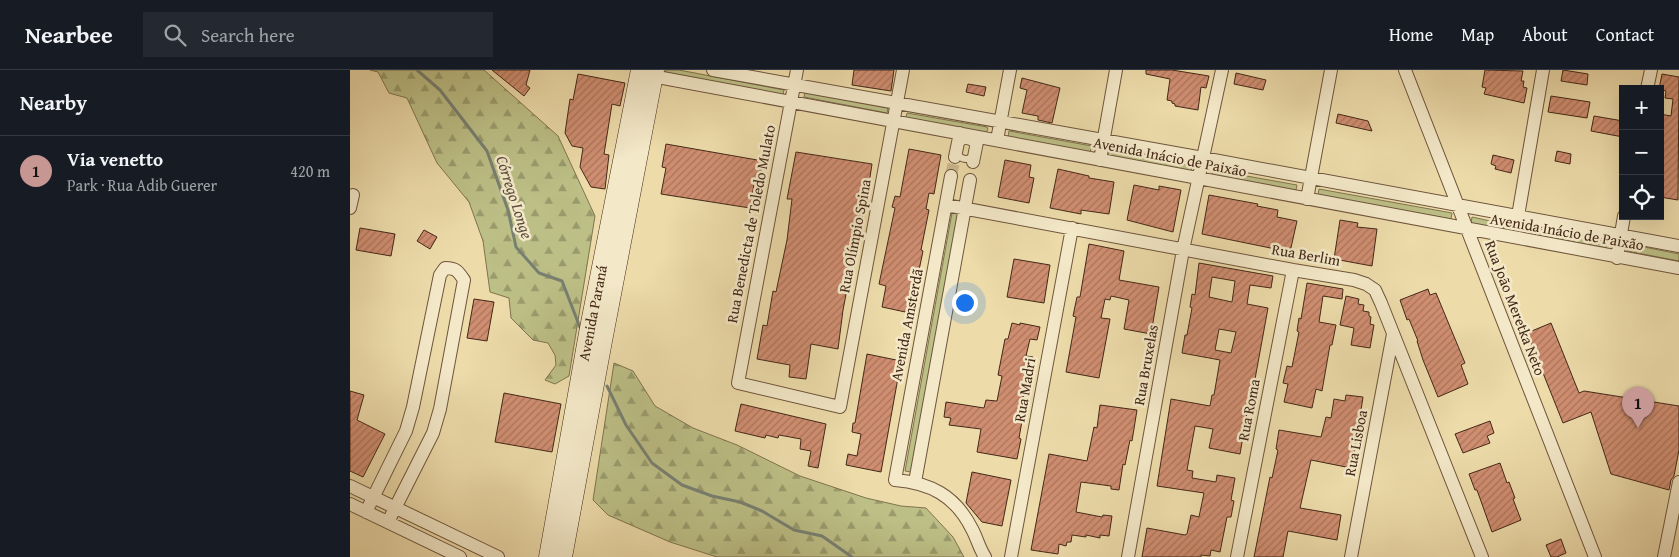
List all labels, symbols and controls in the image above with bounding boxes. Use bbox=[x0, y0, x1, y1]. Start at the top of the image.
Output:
search box bbox=[143, 12, 493, 57]
text: Nearbee bbox=[25, 17, 113, 52]
icon: search bbox=[161, 21, 189, 49]
text: Search here bbox=[201, 21, 295, 49]
text: Home bbox=[1389, 21, 1433, 48]
text: Map bbox=[1461, 21, 1494, 48]
text: About bbox=[1522, 21, 1568, 48]
text: Contact bbox=[1596, 21, 1654, 48]
map controls bbox=[1619, 85, 1664, 220]
button: + bbox=[1619, 85, 1664, 130]
text: Nearby bbox=[20, 87, 87, 118]
street label: Rua Benedicta de Toledo Mulato bbox=[721, 123, 780, 325]
button: − bbox=[1619, 130, 1664, 175]
street label: Avenida Inácio de Paixão bbox=[1092, 131, 1249, 182]
text: Via venetto bbox=[67, 145, 163, 173]
water label: Córrego Longe bbox=[490, 152, 540, 242]
text: 1 bbox=[32, 159, 40, 183]
text: 420 m bbox=[290, 159, 330, 183]
text: Park · Rua Adib Guerer bbox=[67, 173, 217, 197]
button: locate bbox=[1619, 175, 1664, 220]
street label: Rua Olímpio Spina bbox=[833, 177, 876, 295]
street label: Avenida Inácio de Paixão bbox=[1489, 208, 1646, 255]
street label: Rua João Meretka Neto bbox=[1480, 237, 1551, 379]
street label: Rua Berlim bbox=[1270, 238, 1343, 271]
street label: Avenida Paraná bbox=[573, 263, 612, 363]
street label: Avenida Amsterdã bbox=[885, 267, 928, 383]
your location bbox=[952, 290, 978, 316]
street label: Rua Bruxelas bbox=[1128, 323, 1163, 407]
street label: Rua Madri bbox=[1009, 356, 1040, 424]
street label: Rua Roma bbox=[1232, 377, 1265, 443]
pin: 1 bbox=[1622, 387, 1654, 428]
street label: Rua Lisboa bbox=[1339, 408, 1372, 478]

